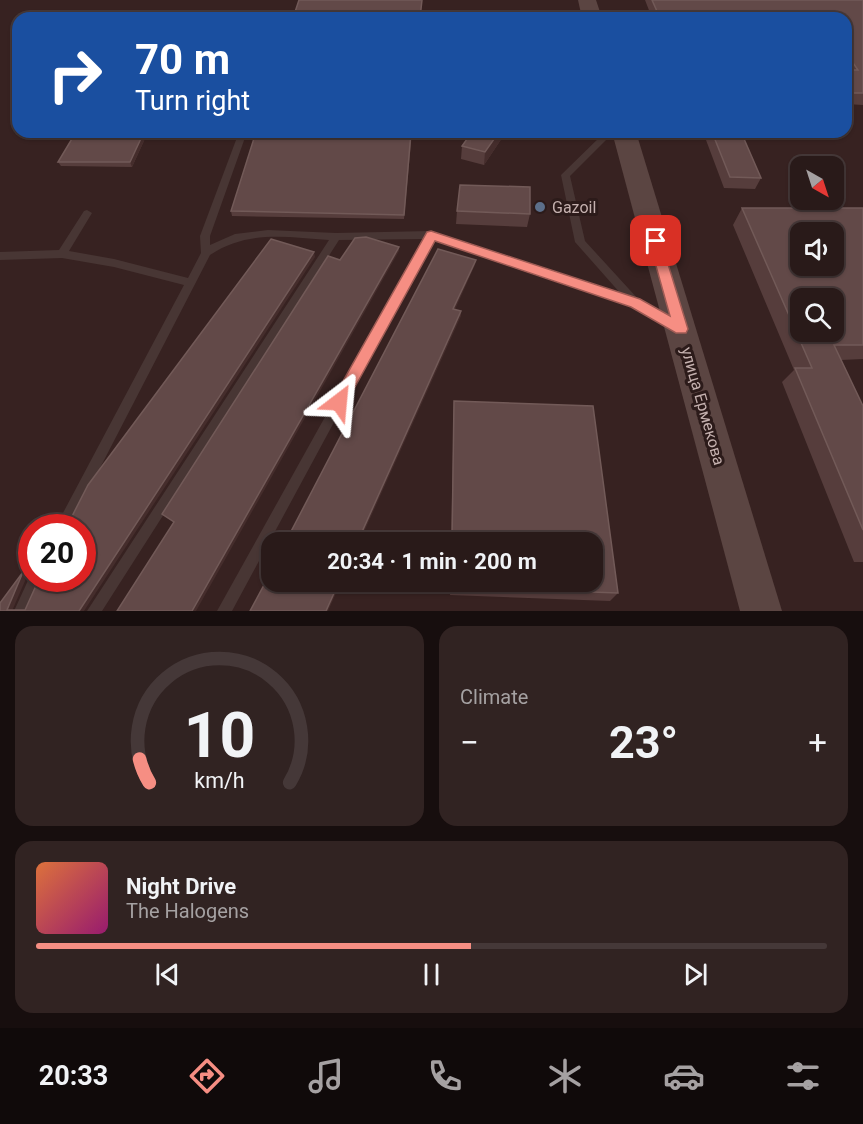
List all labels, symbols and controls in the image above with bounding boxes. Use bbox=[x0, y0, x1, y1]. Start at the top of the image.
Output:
text: 70 m bbox=[135, 35, 230, 84]
icon: right bbox=[36, 36, 114, 114]
text: Turn right bbox=[135, 85, 250, 117]
north arrow bbox=[790, 156, 844, 210]
map controls bbox=[790, 156, 844, 342]
place label: Gazoil bbox=[552, 198, 596, 217]
marker: Gazoil bbox=[533, 200, 547, 214]
pin bbox=[630, 215, 681, 266]
button: sound bbox=[790, 222, 844, 276]
icon: arrive bbox=[639, 224, 672, 257]
button: search bbox=[790, 288, 844, 342]
street label: улица Ермекова bbox=[677, 345, 729, 467]
position arrow bbox=[307, 370, 371, 434]
speed limit sign: 20 bbox=[18, 514, 96, 592]
text: 20:34 · 1 min · 200 m bbox=[327, 549, 537, 574]
text: Climate bbox=[460, 685, 528, 709]
text: 10 bbox=[184, 699, 255, 772]
text: 23° bbox=[609, 716, 678, 769]
text: − bbox=[460, 723, 479, 762]
text: + bbox=[808, 723, 827, 762]
text: km/h bbox=[194, 768, 245, 793]
text: Night Drive bbox=[126, 874, 236, 899]
text: The Halogens bbox=[126, 899, 249, 923]
icon: previous bbox=[151, 958, 184, 991]
icon: pause bbox=[415, 958, 448, 991]
icon: next bbox=[679, 958, 712, 991]
icon: directions bbox=[186, 1055, 228, 1097]
icon: music bbox=[305, 1055, 347, 1097]
icon: phone bbox=[424, 1055, 466, 1097]
icon: climate bbox=[544, 1055, 586, 1097]
icon: car bbox=[663, 1055, 705, 1097]
icon: filters bbox=[782, 1055, 824, 1097]
text: 20:33 bbox=[39, 1060, 108, 1092]

